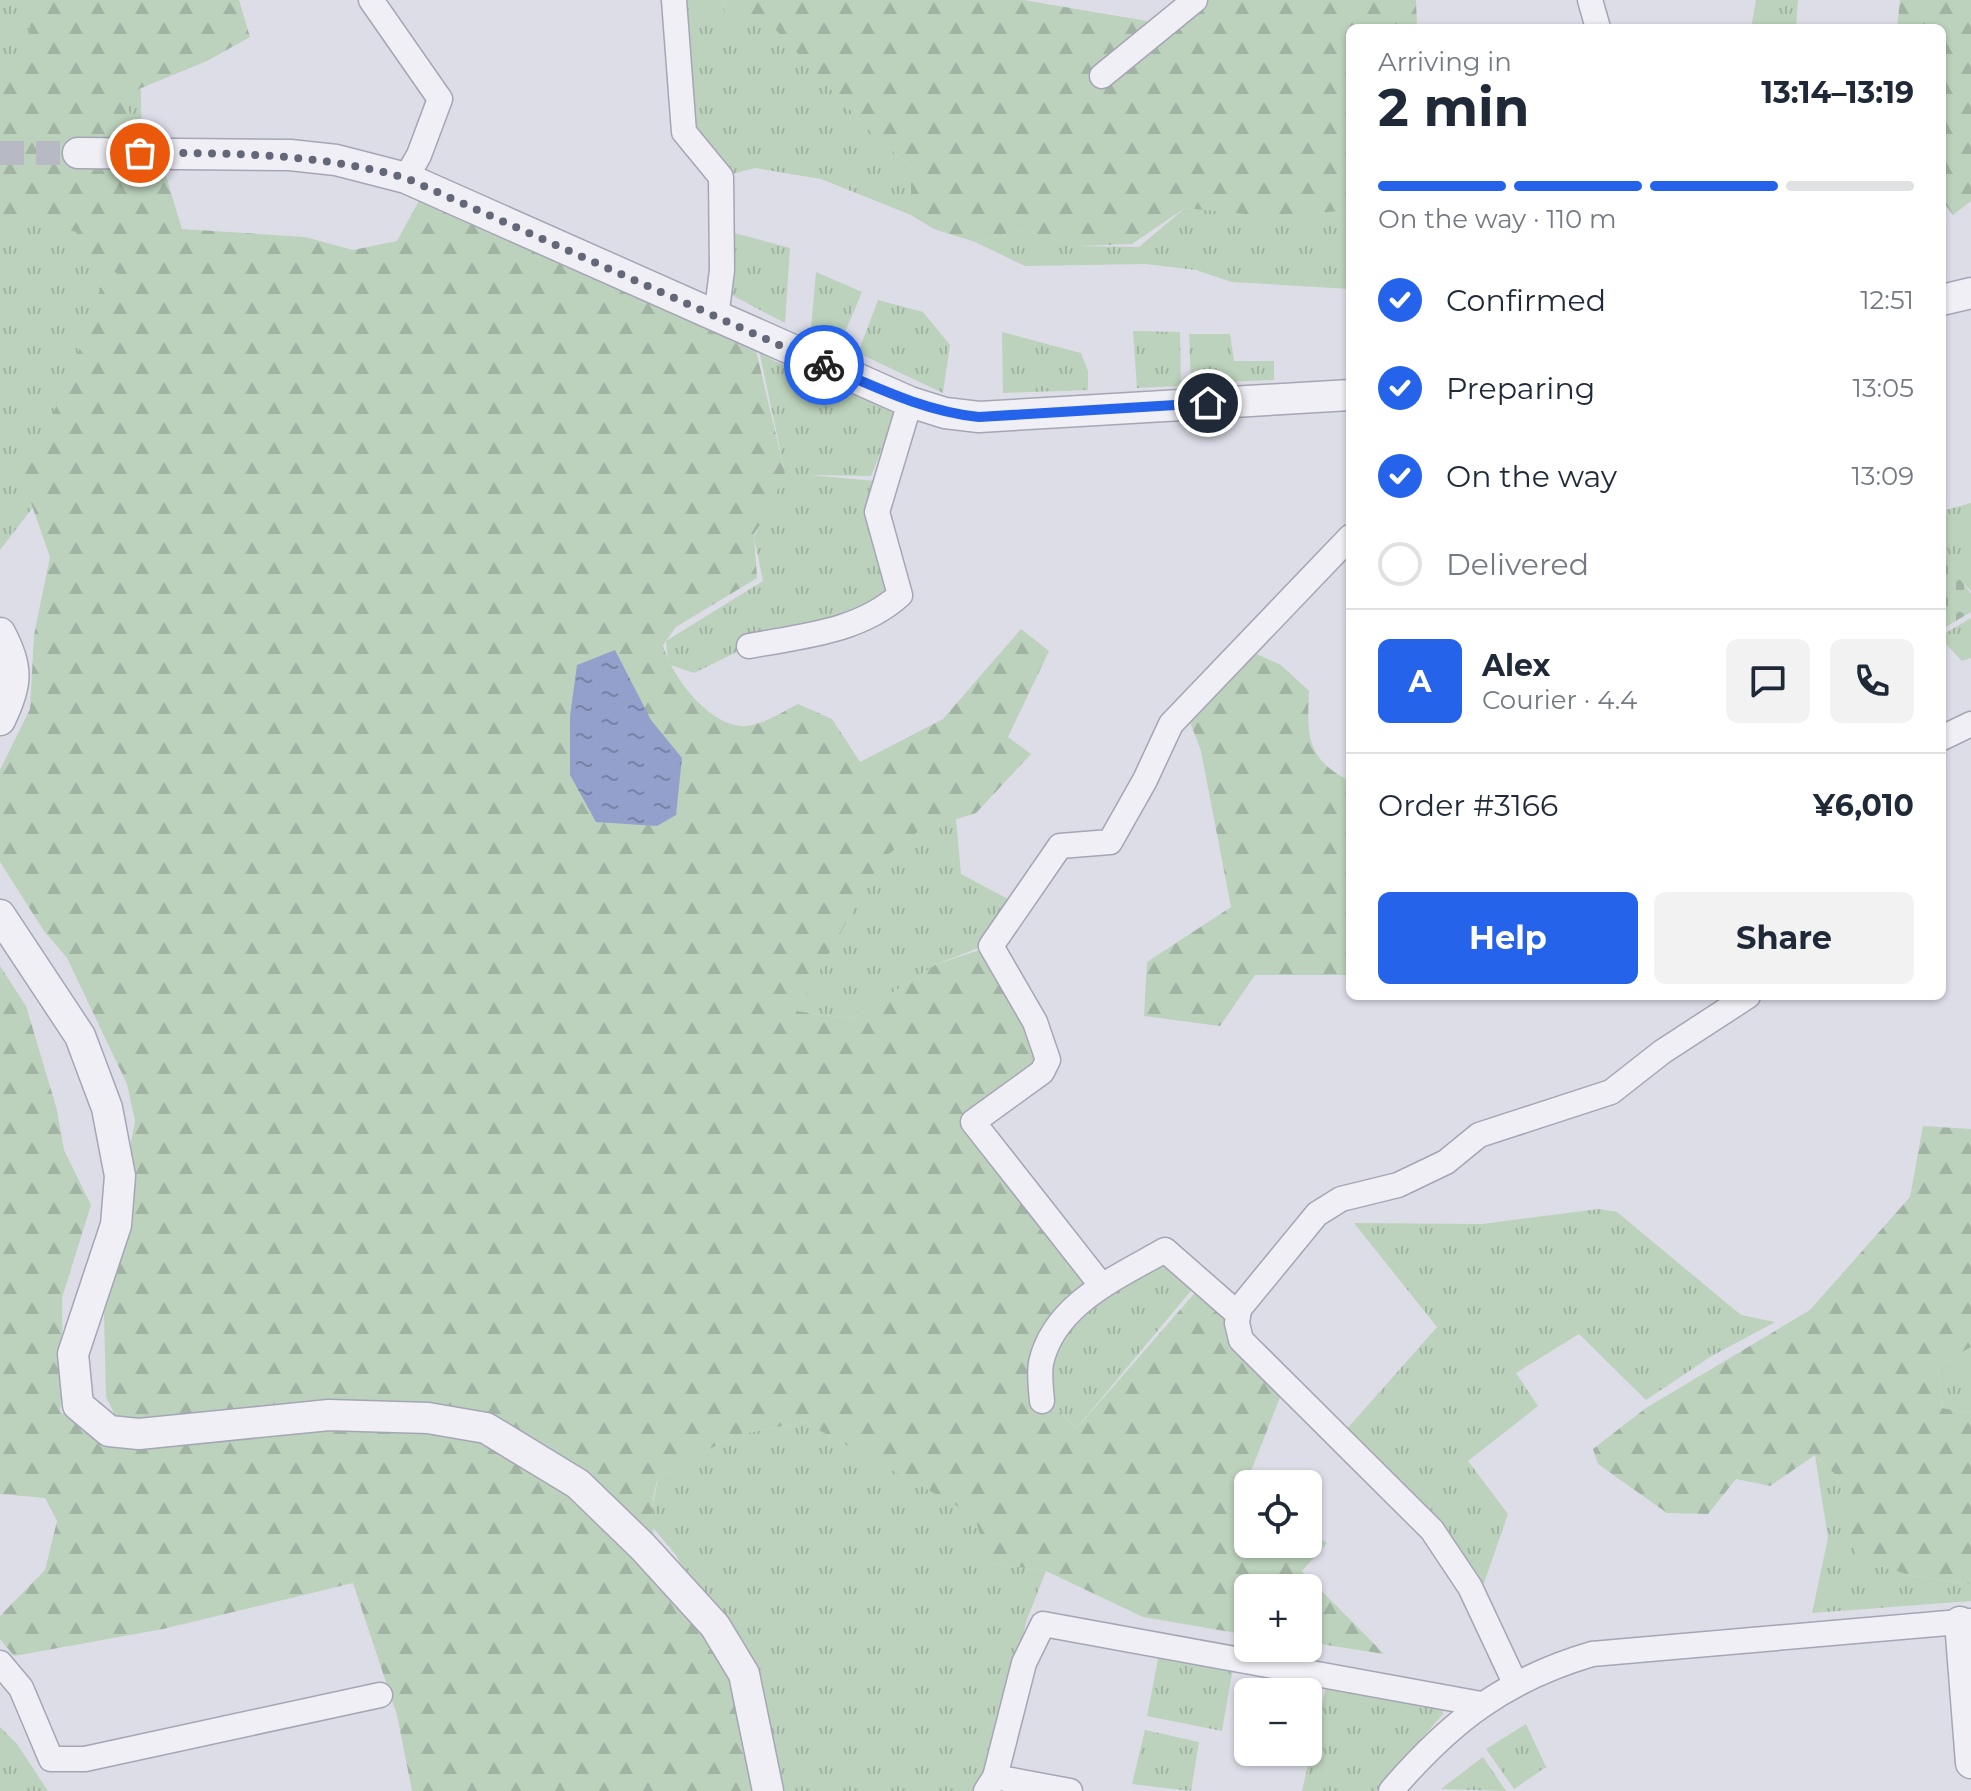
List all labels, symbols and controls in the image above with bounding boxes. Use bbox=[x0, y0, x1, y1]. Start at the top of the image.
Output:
text: Arriving in bbox=[1378, 46, 1512, 78]
text: 13:14–13:19 bbox=[1761, 74, 1914, 111]
text: 2 min bbox=[1378, 76, 1530, 139]
pin bbox=[106, 119, 174, 187]
icon: bag bbox=[118, 131, 162, 175]
text: On the way · 110 m bbox=[1378, 203, 1617, 235]
icon: check bbox=[1378, 278, 1422, 322]
text: Confirmed bbox=[1446, 282, 1606, 319]
text: 12:51 bbox=[1860, 284, 1914, 316]
courier bbox=[784, 325, 864, 405]
icon: bike bbox=[802, 343, 846, 387]
icon: check bbox=[1378, 366, 1422, 410]
pin bbox=[1174, 369, 1242, 437]
text: Preparing bbox=[1446, 370, 1595, 407]
text: 13:05 bbox=[1853, 372, 1914, 404]
icon: home bbox=[1186, 381, 1230, 425]
icon: check bbox=[1378, 454, 1422, 498]
text: On the way bbox=[1446, 458, 1617, 495]
text: 13:09 bbox=[1851, 460, 1914, 492]
text: Delivered bbox=[1446, 546, 1589, 583]
button: chat bbox=[1726, 639, 1810, 723]
button: phone bbox=[1830, 639, 1914, 723]
text: Alex bbox=[1482, 647, 1550, 684]
text: A bbox=[1409, 663, 1431, 700]
text: Courier · 4.4 bbox=[1482, 684, 1637, 716]
text: Order #3166 bbox=[1378, 787, 1558, 824]
text: ¥6,010 bbox=[1813, 787, 1914, 824]
button: Help bbox=[1378, 892, 1638, 984]
button: Share bbox=[1654, 892, 1914, 984]
map controls bbox=[1234, 1470, 1322, 1766]
button: locate bbox=[1234, 1470, 1322, 1558]
button: + bbox=[1234, 1574, 1322, 1662]
button: − bbox=[1234, 1678, 1322, 1766]

